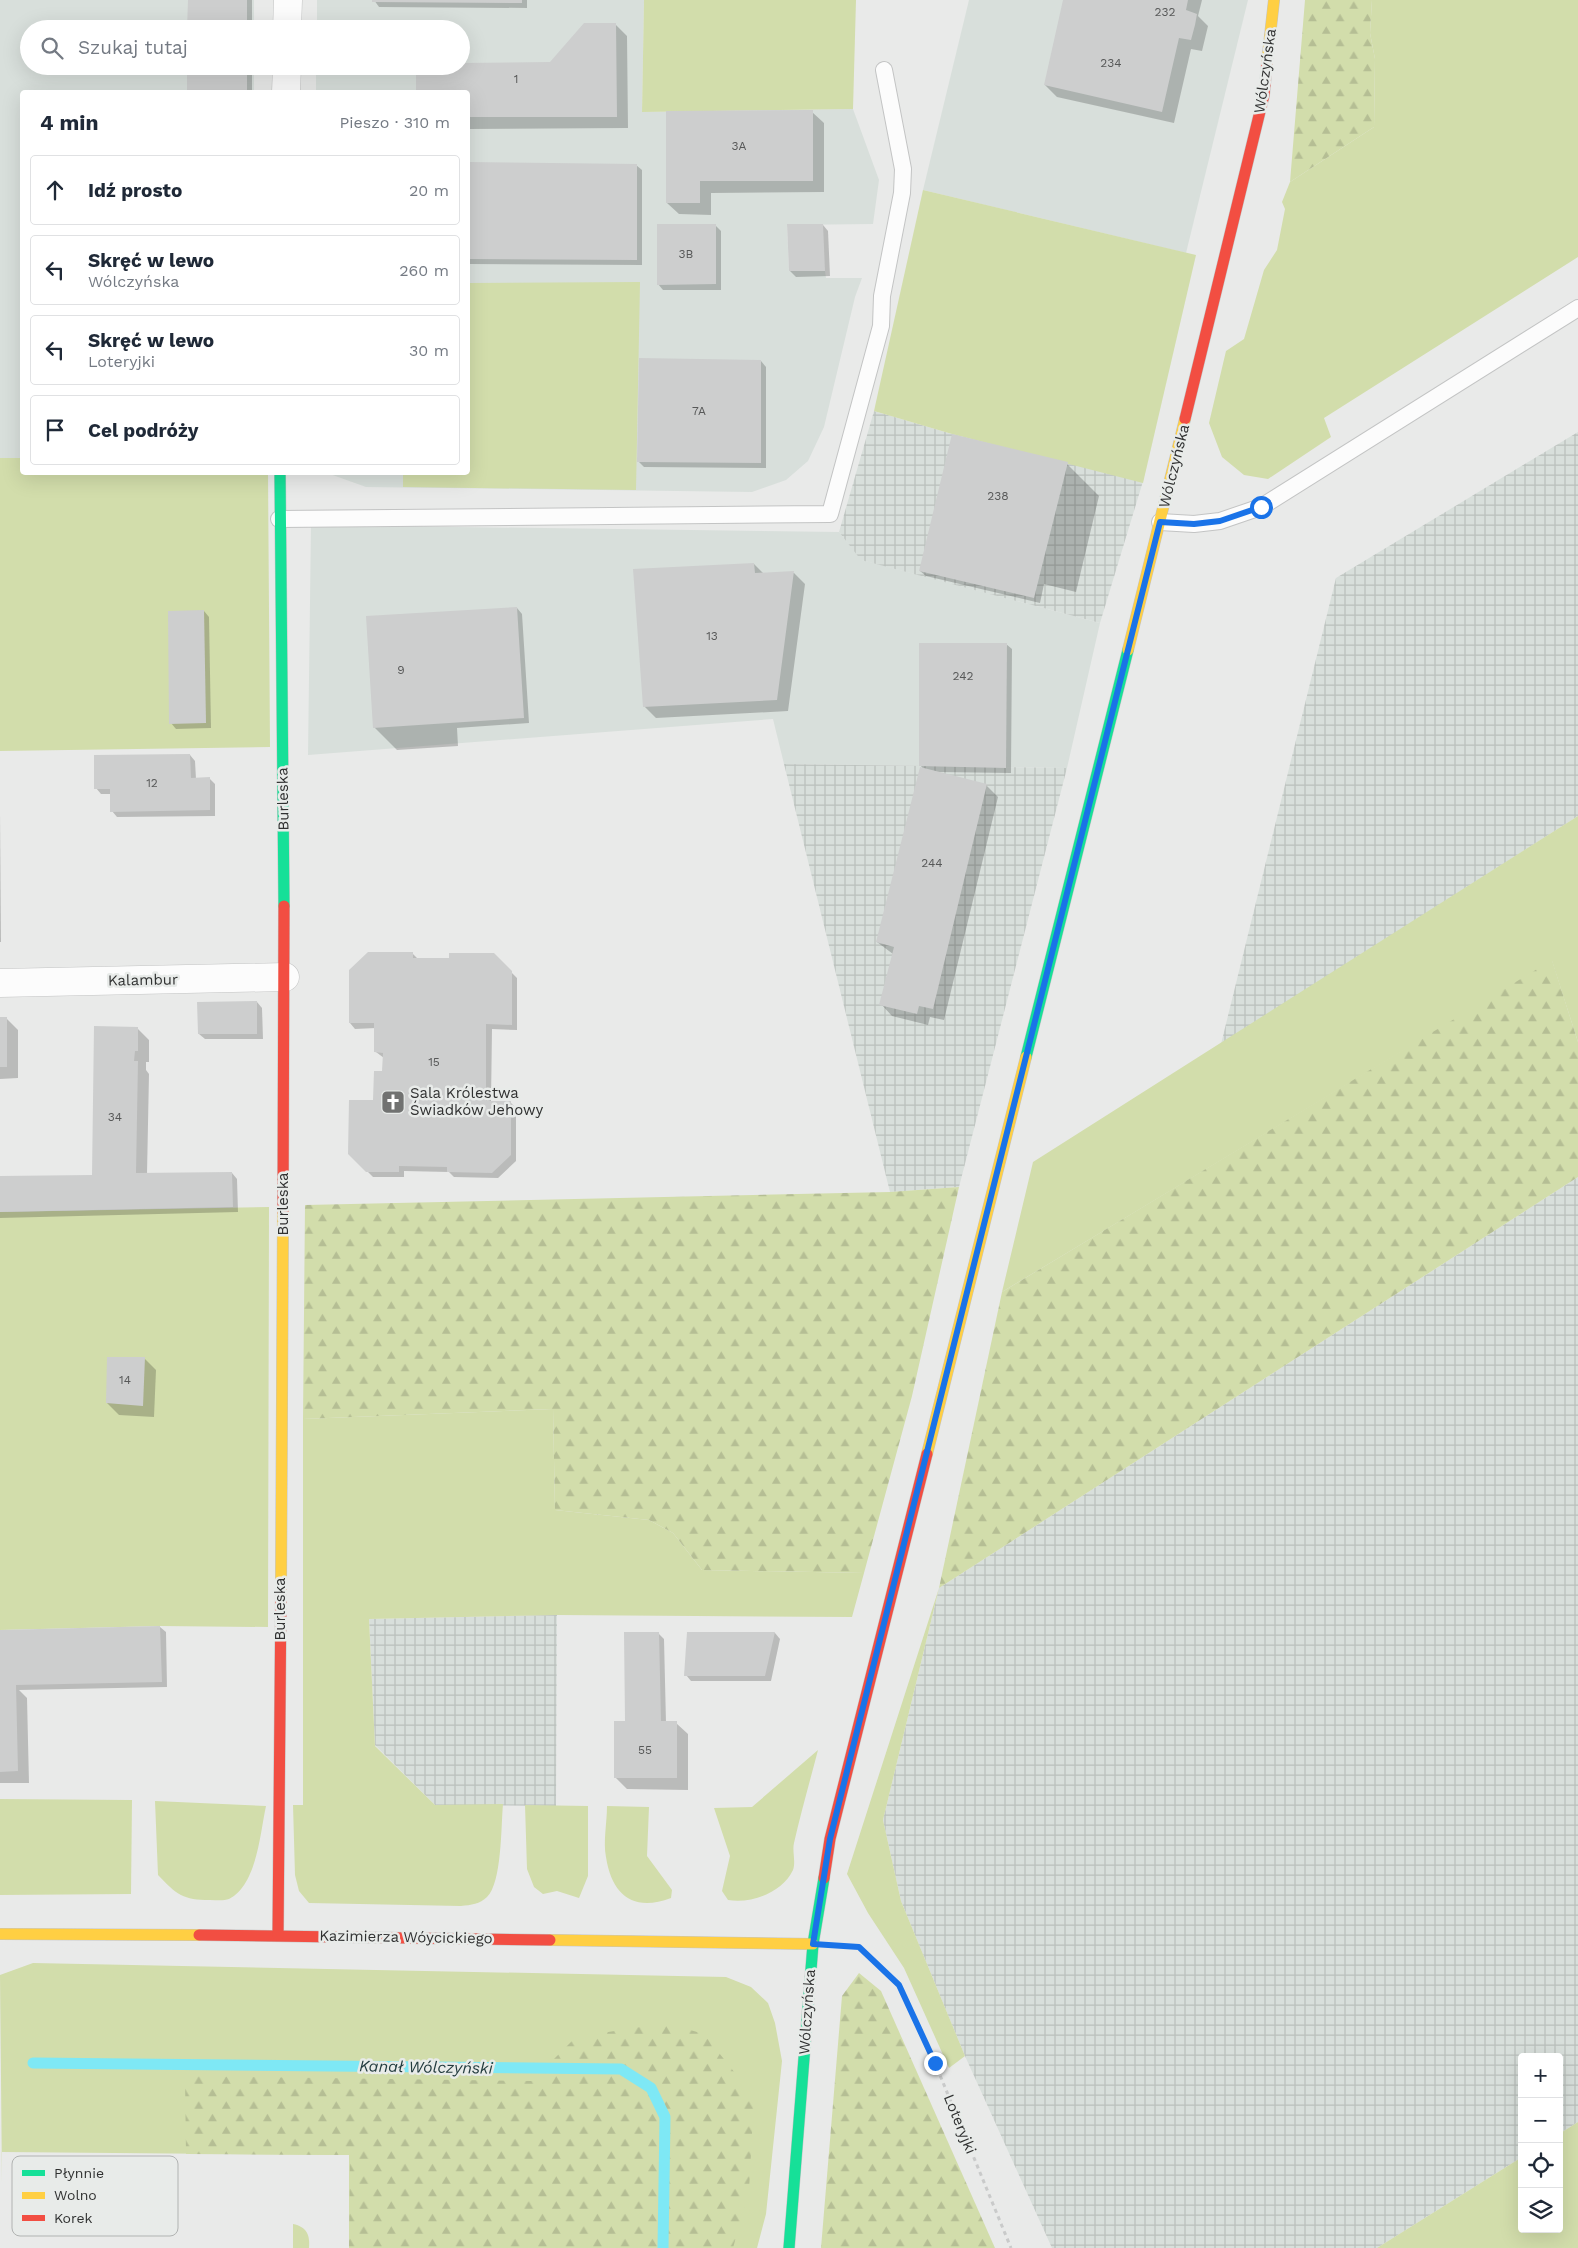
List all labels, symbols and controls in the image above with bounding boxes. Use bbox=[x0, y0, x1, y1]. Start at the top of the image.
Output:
house number: 232 bbox=[1155, 5, 1176, 19]
search box bbox=[20, 20, 470, 75]
street label: Wólczyńska bbox=[1250, 27, 1280, 115]
icon: search bbox=[38, 34, 66, 62]
text: Szukaj tutaj bbox=[78, 36, 188, 59]
house number: 234 bbox=[1100, 56, 1122, 70]
house number: 1 bbox=[514, 72, 518, 86]
text: 4 min bbox=[40, 110, 98, 135]
text: Pieszo · 310 m bbox=[340, 113, 450, 132]
house number: 3A bbox=[732, 139, 747, 153]
icon: ahead bbox=[41, 176, 69, 204]
text: Idź prosto bbox=[88, 179, 182, 202]
text: 20 m bbox=[409, 181, 449, 200]
house number: 3B bbox=[679, 247, 694, 261]
text: Skręć w lewo bbox=[88, 249, 214, 272]
icon: left bbox=[41, 256, 69, 284]
text: 260 m bbox=[399, 261, 449, 280]
text: Wólczyńska bbox=[88, 272, 179, 291]
text: Skręć w lewo bbox=[88, 329, 214, 352]
icon: left bbox=[41, 336, 69, 364]
text: 30 m bbox=[409, 341, 449, 360]
text: Loteryjki bbox=[88, 352, 155, 371]
house number: 7A bbox=[692, 404, 706, 418]
icon: arrive bbox=[41, 416, 69, 444]
text: Cel podróży bbox=[88, 419, 198, 442]
street label: Wólczyńska bbox=[1155, 422, 1193, 510]
house number: 238 bbox=[987, 489, 1009, 503]
route start bbox=[1250, 496, 1273, 519]
house number: 13 bbox=[706, 629, 718, 643]
house number: 9 bbox=[397, 663, 405, 677]
house number: 242 bbox=[953, 669, 973, 683]
street label: Burleska bbox=[273, 767, 293, 831]
house number: 12 bbox=[146, 776, 158, 790]
house number: 244 bbox=[921, 856, 943, 870]
street label: Kalambur bbox=[108, 970, 178, 990]
house number: 15 bbox=[428, 1055, 440, 1069]
place label: Sala Królestwa Świadków Jehowy bbox=[410, 1084, 544, 1119]
church icon: Sala Królestwa Świadków Jehowy bbox=[380, 1089, 406, 1115]
house number: 34 bbox=[108, 1110, 122, 1124]
street label: Burleska bbox=[274, 1172, 292, 1236]
house number: 14 bbox=[119, 1373, 131, 1387]
street label: Burleska bbox=[271, 1577, 289, 1641]
house number: 55 bbox=[638, 1743, 652, 1757]
street label: Kazimierza Wóycickiego bbox=[319, 1926, 493, 1948]
street label: Wólczyńska bbox=[795, 1968, 819, 2055]
route end bbox=[924, 2052, 947, 2075]
map controls bbox=[1518, 2053, 1563, 2233]
button: + bbox=[1518, 2053, 1563, 2098]
water label: Kanał Wólczyński bbox=[359, 2056, 494, 2078]
street label: Loteryjki bbox=[940, 2091, 980, 2157]
button: − bbox=[1518, 2098, 1563, 2143]
button: locate bbox=[1518, 2143, 1563, 2188]
legend bbox=[12, 2156, 178, 2236]
text: Płynnie bbox=[54, 2165, 104, 2181]
text: Wolno bbox=[54, 2187, 97, 2203]
button: layers bbox=[1518, 2188, 1563, 2233]
text: Korek bbox=[54, 2210, 93, 2226]

